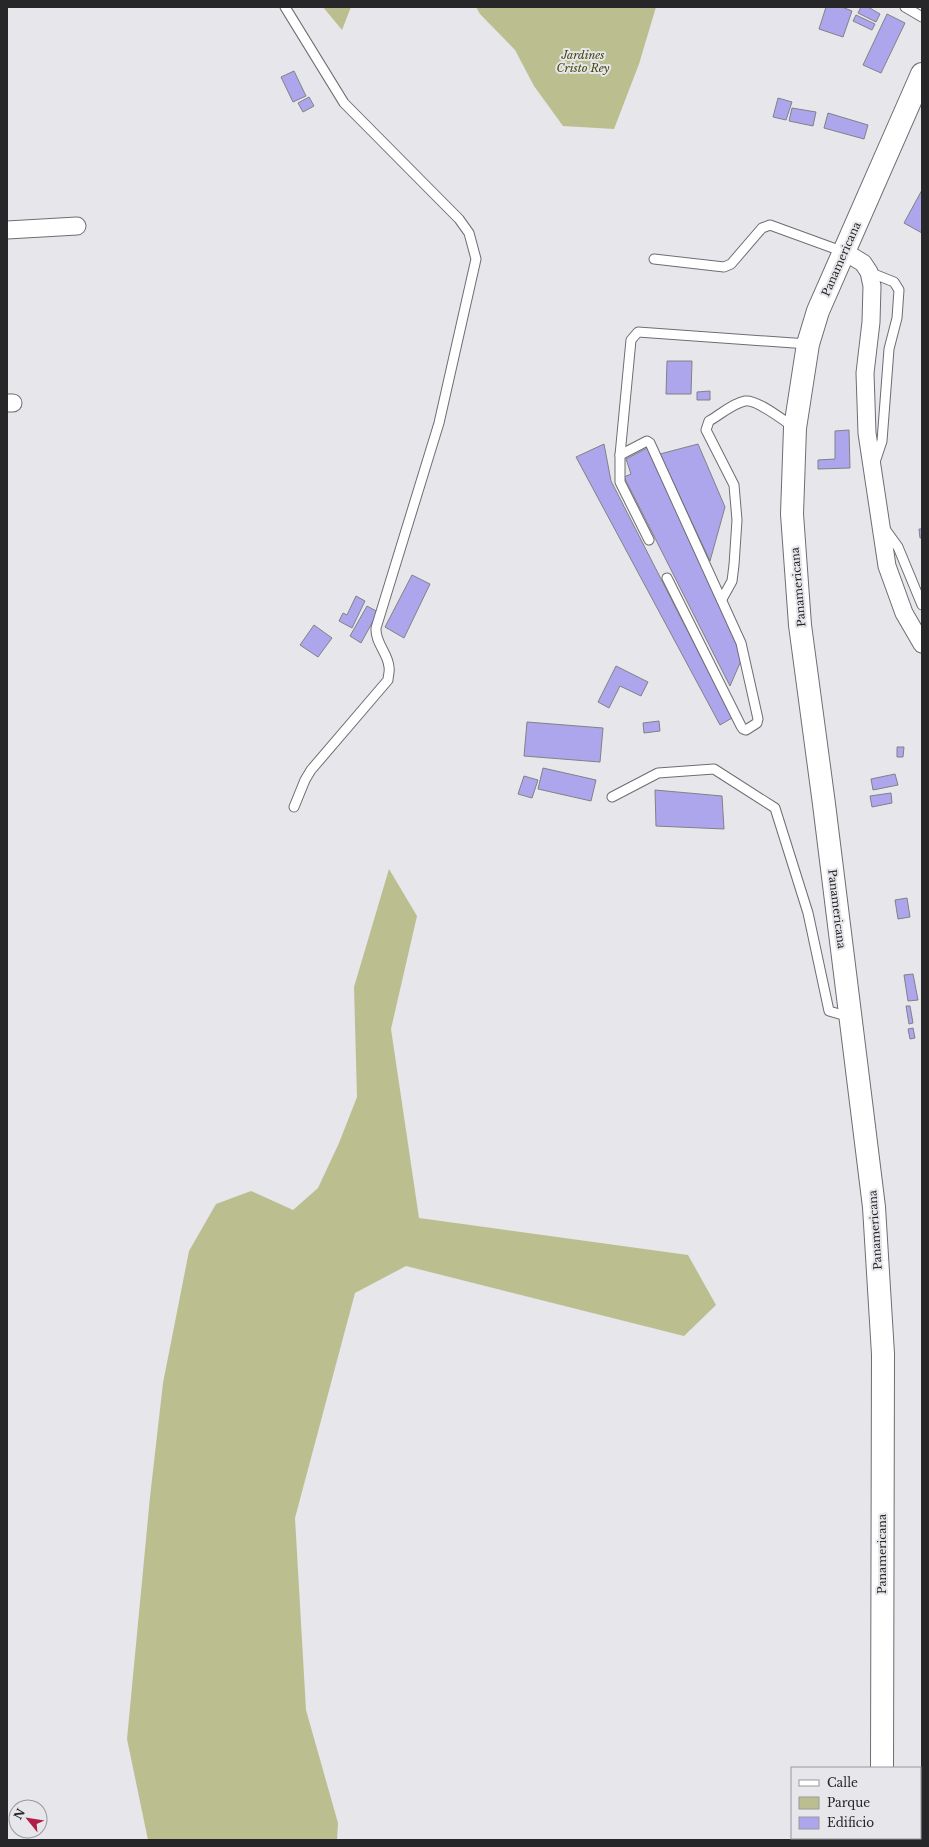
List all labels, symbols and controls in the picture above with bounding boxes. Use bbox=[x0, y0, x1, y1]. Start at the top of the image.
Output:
park label: Jardines Cristo Rey bbox=[557, 48, 610, 75]
street label: Panamericana bbox=[818, 219, 864, 298]
street label: Panamericana bbox=[787, 546, 808, 627]
street label: Panamericana bbox=[825, 868, 849, 950]
street label: Panamericana bbox=[865, 1189, 885, 1270]
street label: Panamericana bbox=[875, 1513, 889, 1594]
legend bbox=[791, 1767, 921, 1839]
text: Calle bbox=[827, 1775, 858, 1790]
text: Parque bbox=[827, 1795, 870, 1810]
north arrow bbox=[8, 1799, 48, 1839]
text: N bbox=[11, 1805, 28, 1822]
text: Edificio bbox=[827, 1815, 874, 1830]

